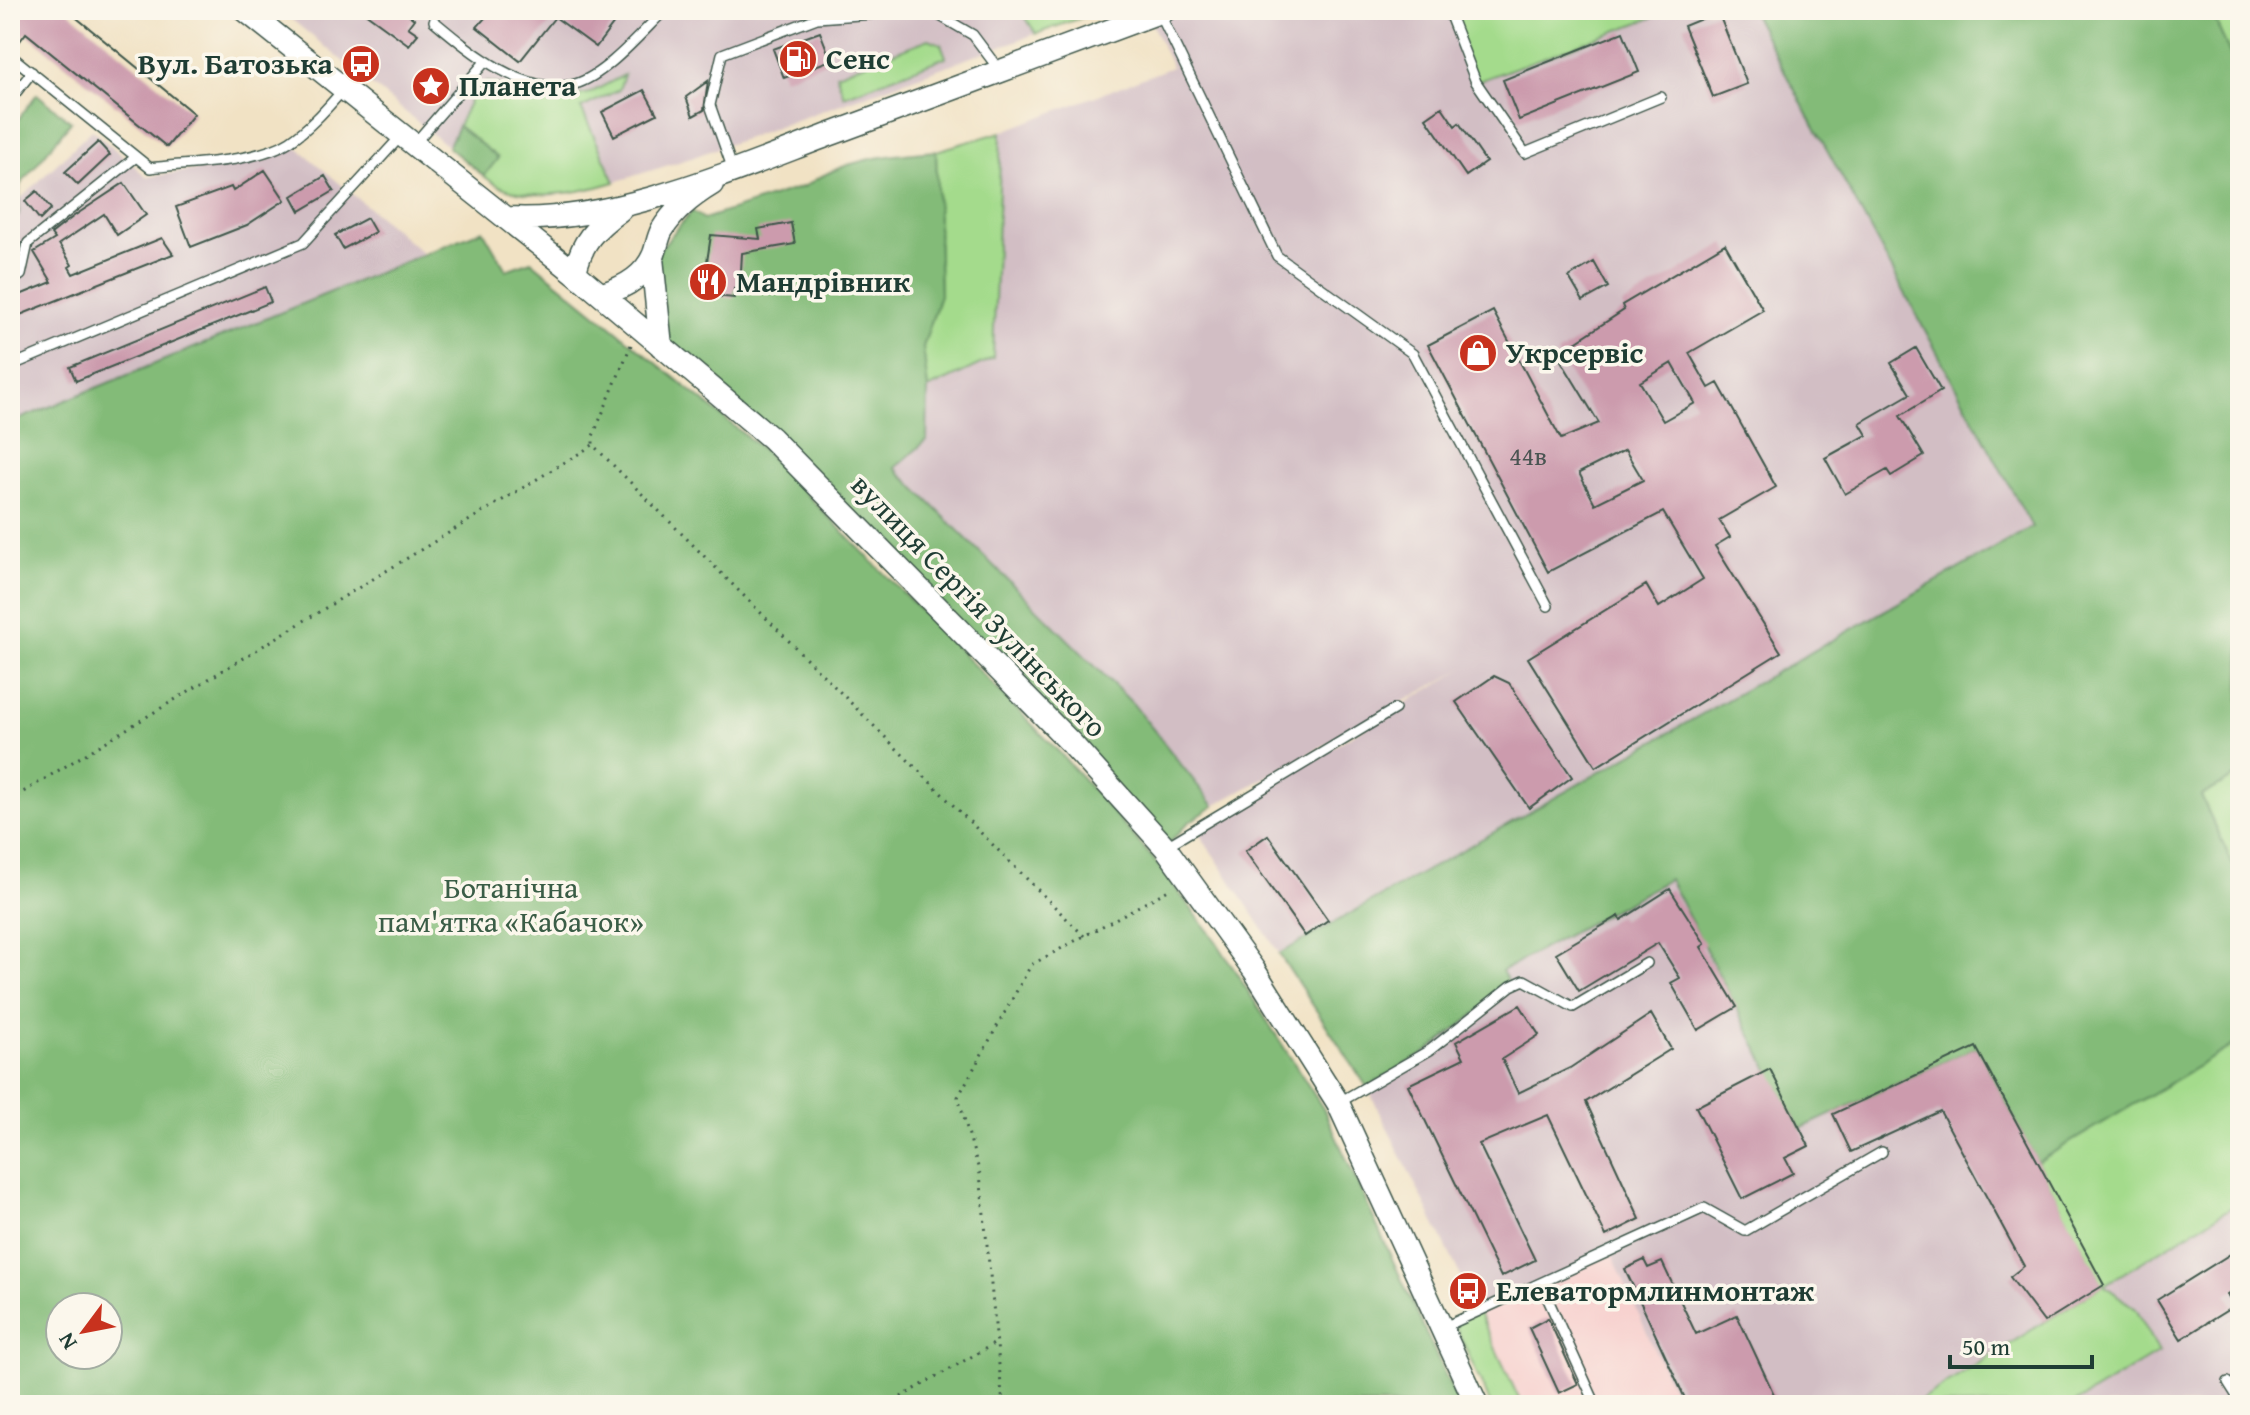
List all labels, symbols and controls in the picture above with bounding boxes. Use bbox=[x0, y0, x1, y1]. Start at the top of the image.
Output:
place label: Сенс bbox=[826, 36, 890, 80]
fuel station icon: Сенс bbox=[777, 38, 819, 80]
place label: Вул. Батозька bbox=[138, 41, 334, 85]
bus stop icon: Вул. Батозька bbox=[340, 43, 382, 85]
place label: Планета bbox=[459, 63, 577, 107]
place icon: Планета bbox=[410, 65, 452, 107]
place label: Мандрівник bbox=[736, 259, 911, 303]
restaurant icon: Мандрівник bbox=[687, 261, 729, 303]
place label: Укрсервіс bbox=[1506, 330, 1644, 374]
shop icon: Укрсервіс bbox=[1457, 332, 1499, 374]
house number: 44в bbox=[1509, 436, 1547, 475]
street label: вулиця Сергія Зулінського bbox=[842, 463, 1118, 747]
park label: Ботанічна пам'ятка «Кабачок» bbox=[378, 865, 644, 943]
place label: Елеватормлинмонтаж bbox=[1496, 1268, 1814, 1312]
bus stop icon: Елеватормлинмонтаж bbox=[1447, 1270, 1489, 1312]
north arrow bbox=[44, 1291, 124, 1371]
scale bar bbox=[1950, 1319, 2092, 1369]
text: N bbox=[49, 1327, 85, 1356]
text: 50 m bbox=[1962, 1329, 2010, 1364]

